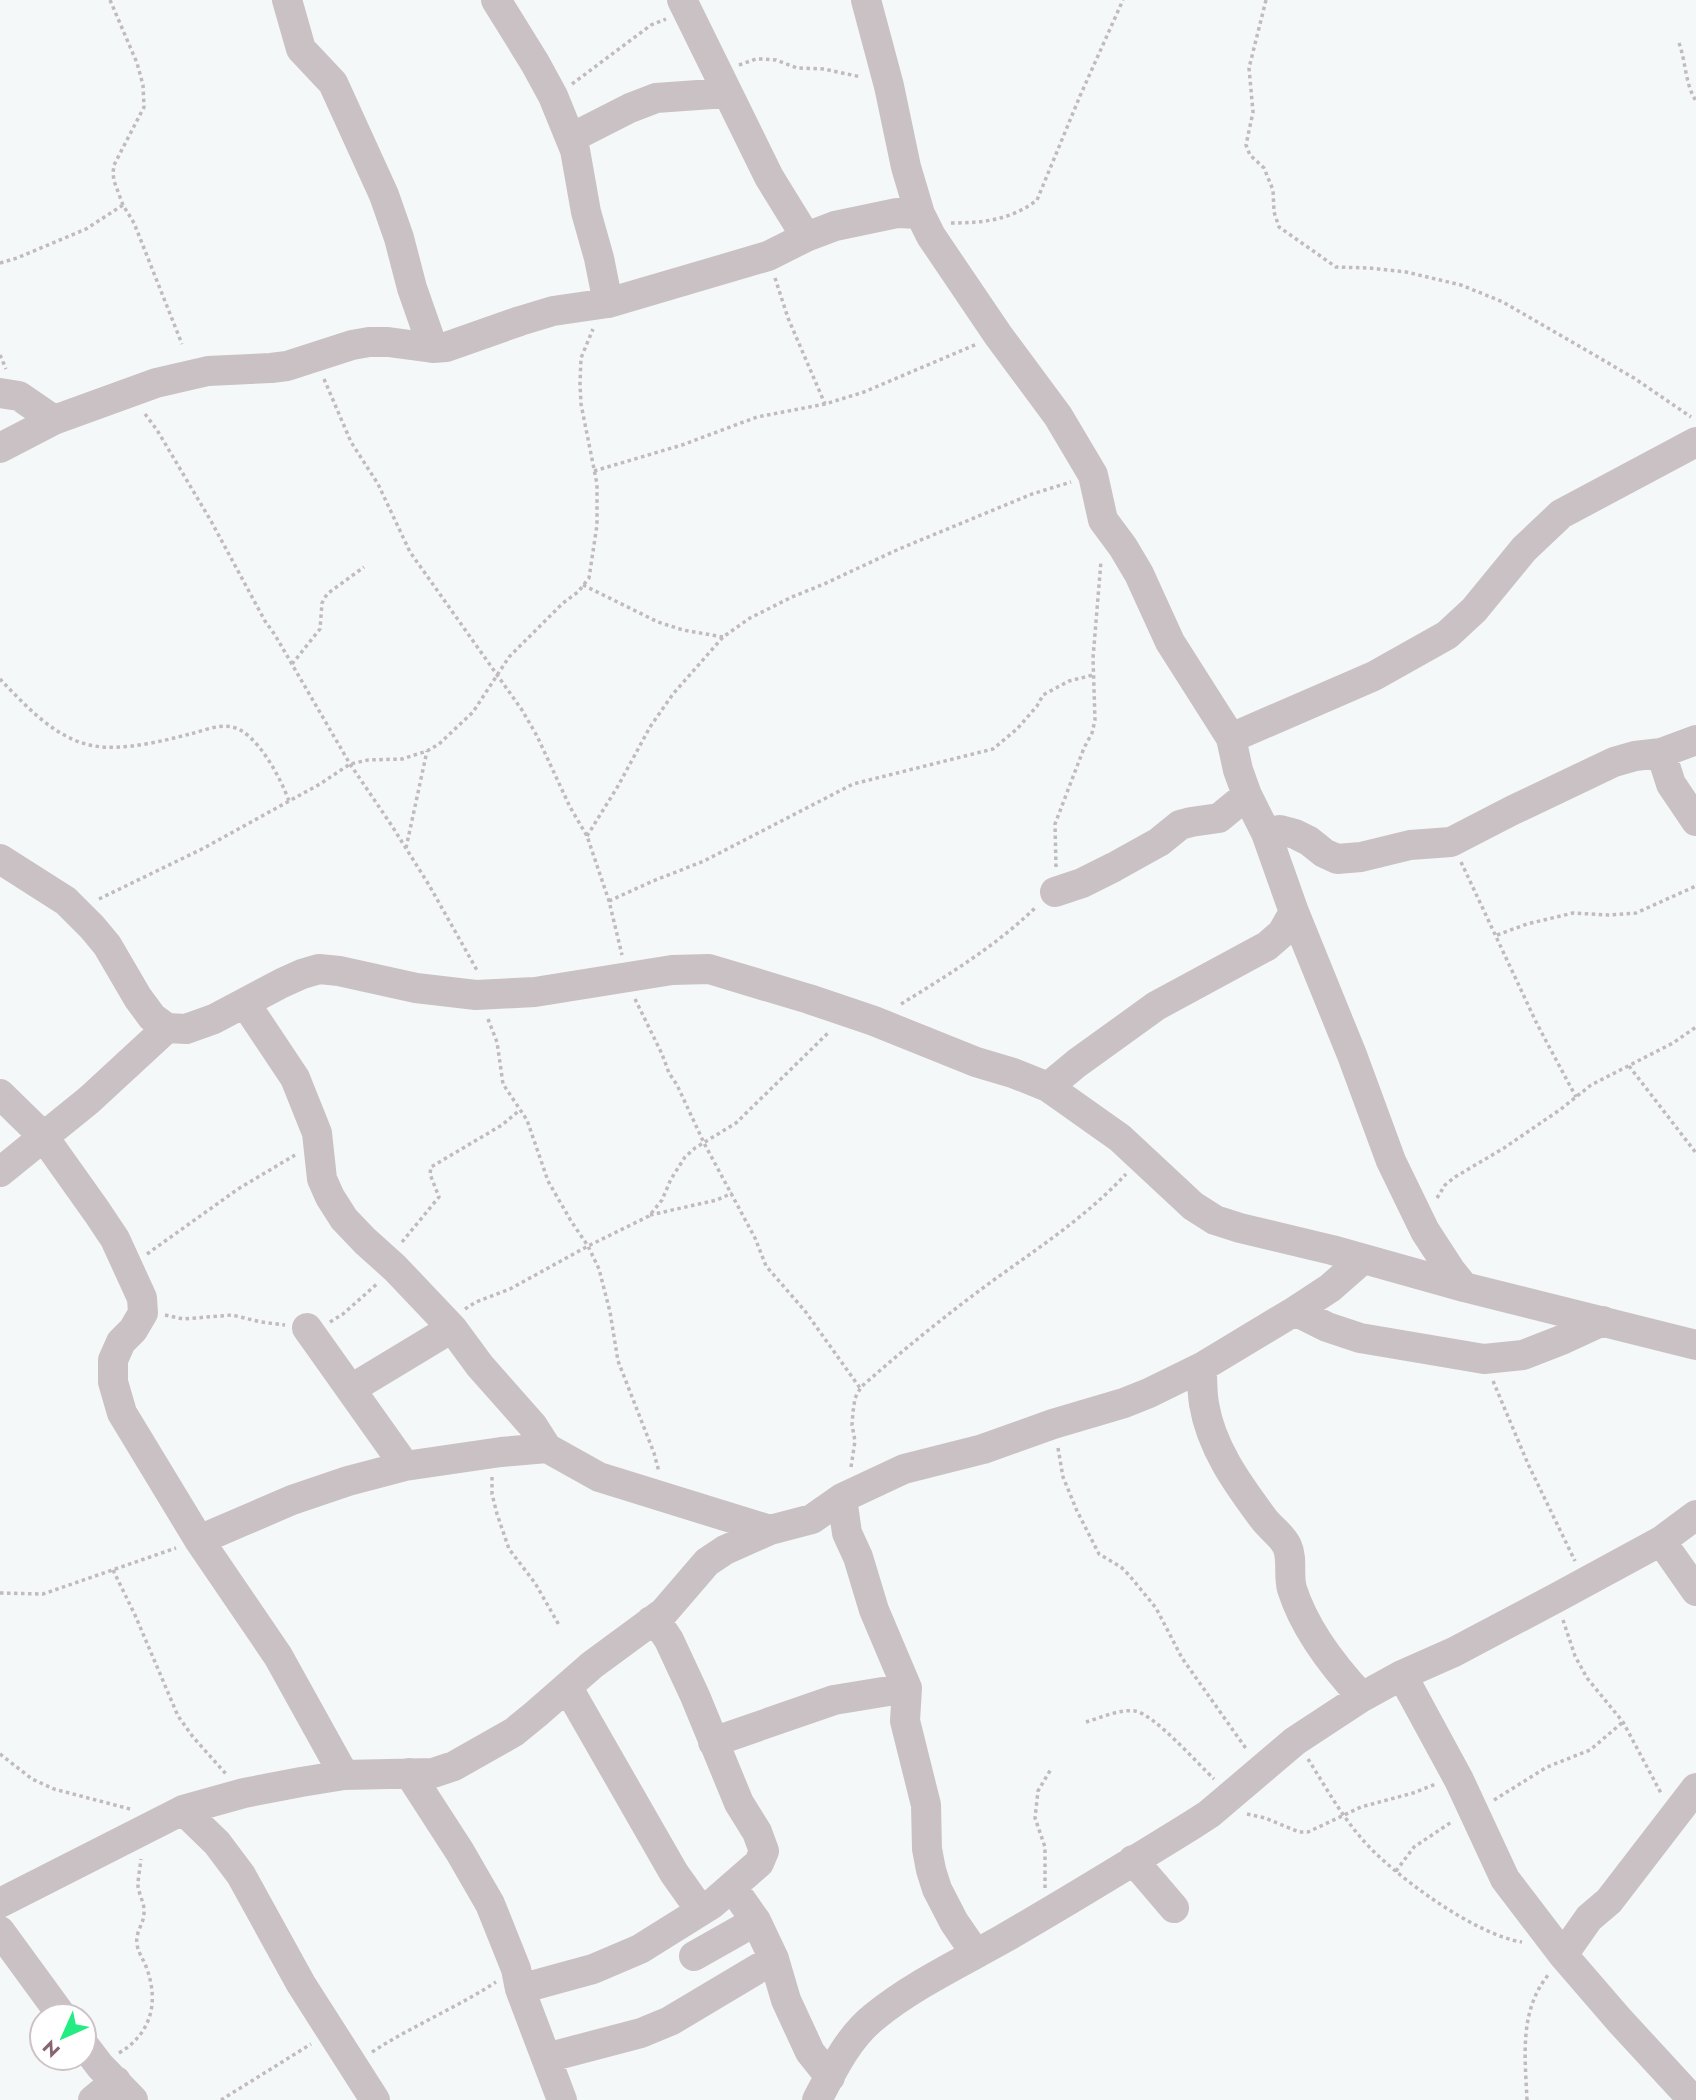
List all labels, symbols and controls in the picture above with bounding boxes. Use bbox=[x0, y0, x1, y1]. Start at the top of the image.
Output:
north arrow bbox=[28, 2002, 98, 2072]
text: N bbox=[36, 2034, 66, 2064]

